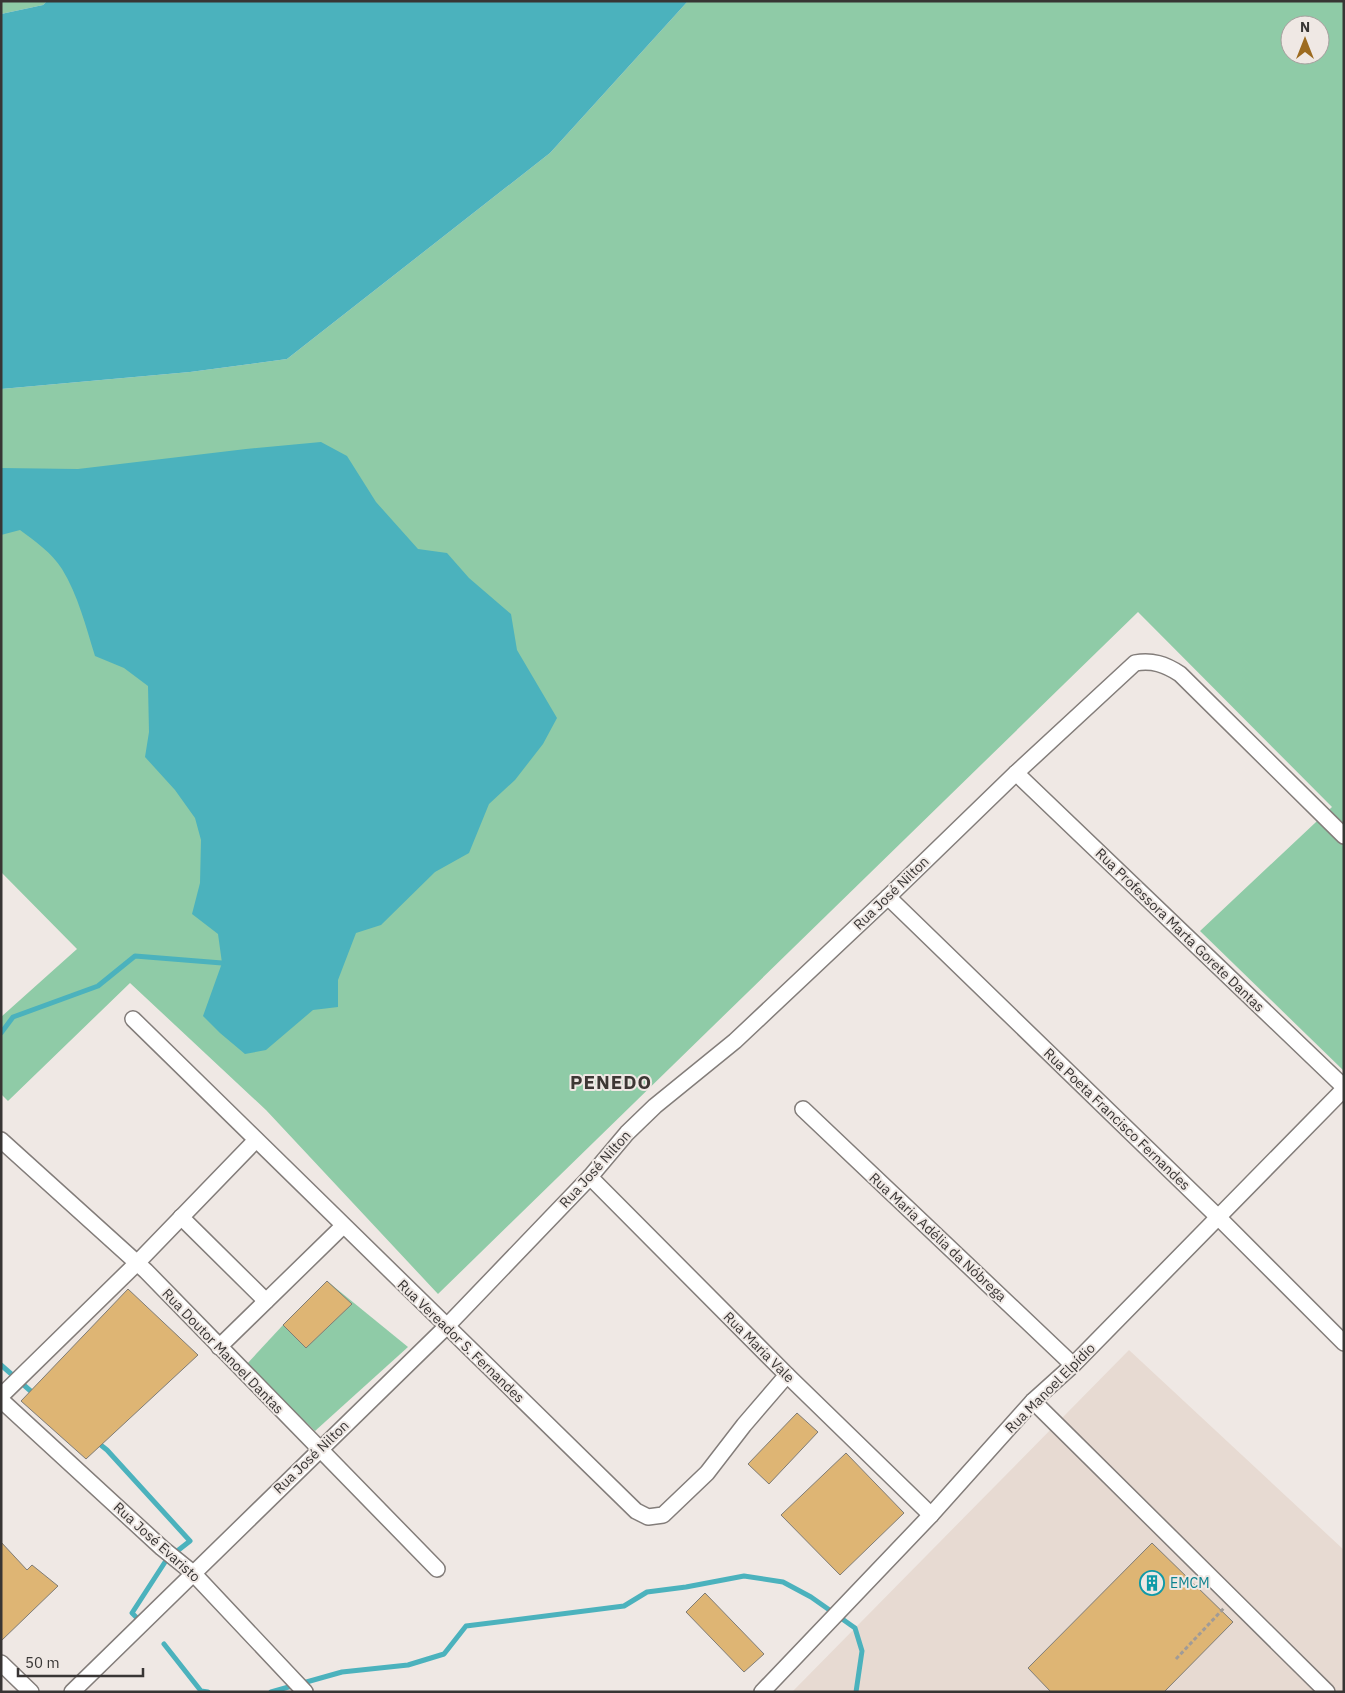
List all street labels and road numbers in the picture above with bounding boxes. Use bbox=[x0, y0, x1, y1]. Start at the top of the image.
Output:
street label: Rua Professora Marta Gorete Dantas bbox=[1092, 844, 1268, 1016]
street label: Rua José Nilton bbox=[849, 852, 933, 934]
street label: Rua Poeta Francisco Fernandes bbox=[1040, 1044, 1194, 1194]
street label: Rua José Nilton bbox=[555, 1126, 635, 1212]
street label: Rua Maria Adélia da Nóbrega bbox=[866, 1169, 1011, 1306]
street label: Rua Vereador S. Fernandes bbox=[394, 1276, 528, 1407]
street label: Rua Doutor Manoel Dantas bbox=[158, 1285, 288, 1418]
street label: Rua Maria Vale bbox=[720, 1308, 798, 1386]
street label: Rua Manoel Elpídio bbox=[1001, 1339, 1099, 1437]
street label: Rua José Nilton bbox=[269, 1416, 353, 1498]
street label: Rua José Evaristo bbox=[110, 1498, 204, 1586]

